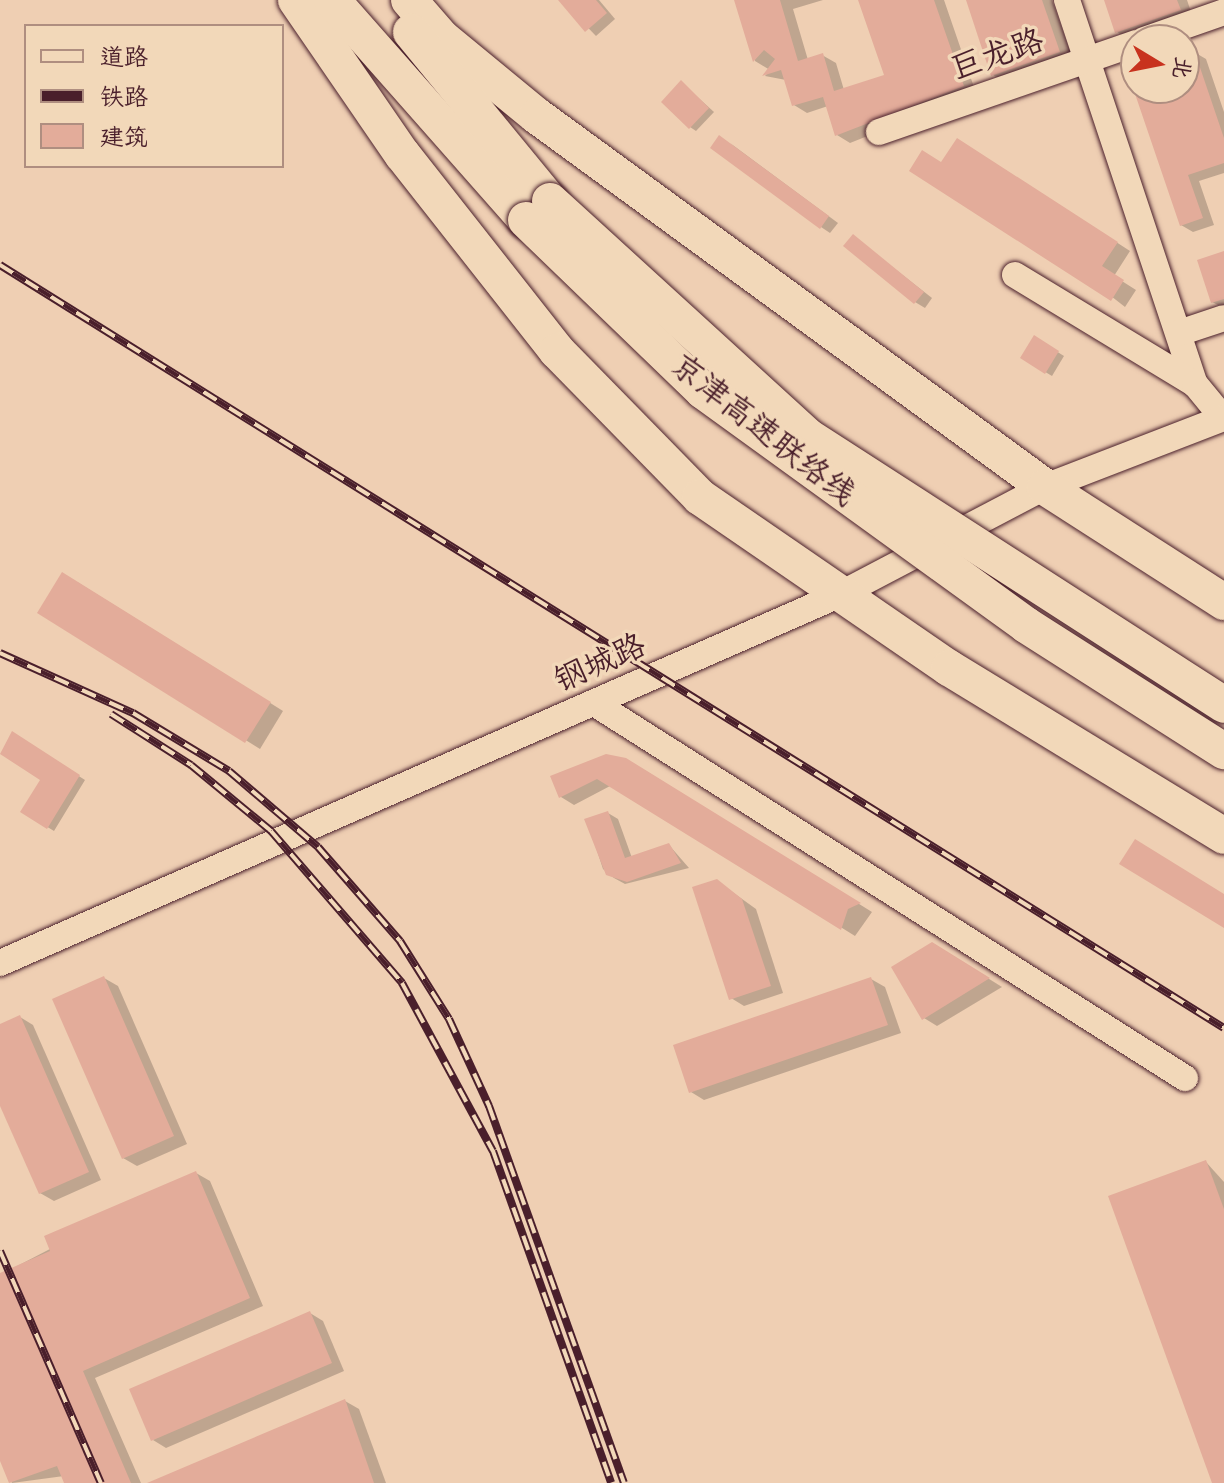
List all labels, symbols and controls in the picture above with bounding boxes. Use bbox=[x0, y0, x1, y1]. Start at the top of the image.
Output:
street label: 巨龙路 bbox=[945, 21, 1049, 89]
legend bbox=[24, 24, 284, 168]
north arrow bbox=[1120, 24, 1200, 104]
text: 道路 bbox=[100, 42, 148, 72]
text: 北 bbox=[1166, 55, 1197, 81]
text: 铁路 bbox=[100, 82, 148, 112]
text: 建筑 bbox=[100, 122, 148, 152]
street label: 京津高速联络线 bbox=[663, 346, 863, 514]
street label: 钢城路 bbox=[548, 626, 652, 700]

